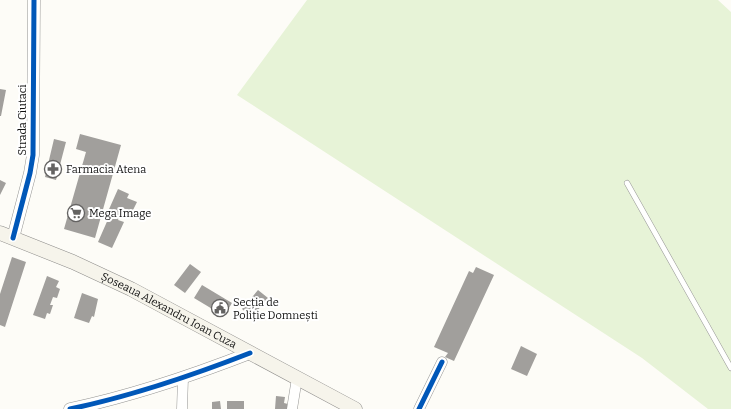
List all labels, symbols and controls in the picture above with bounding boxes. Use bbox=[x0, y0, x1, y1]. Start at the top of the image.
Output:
street label: Strada Ciutaci bbox=[16, 84, 29, 156]
pharmacy icon: Farmacia Atena bbox=[43, 159, 63, 179]
place label: Farmacia Atena bbox=[66, 163, 146, 176]
supermarket icon: Mega Image bbox=[66, 203, 86, 223]
place label: Mega Image bbox=[89, 207, 151, 220]
street label: Șoseaua Alexandru Ioan Cuza bbox=[99, 270, 239, 351]
place label: Secția de Poliție Domnești bbox=[233, 296, 319, 322]
public building icon: Secția de Poliție Domnești bbox=[210, 298, 230, 318]

